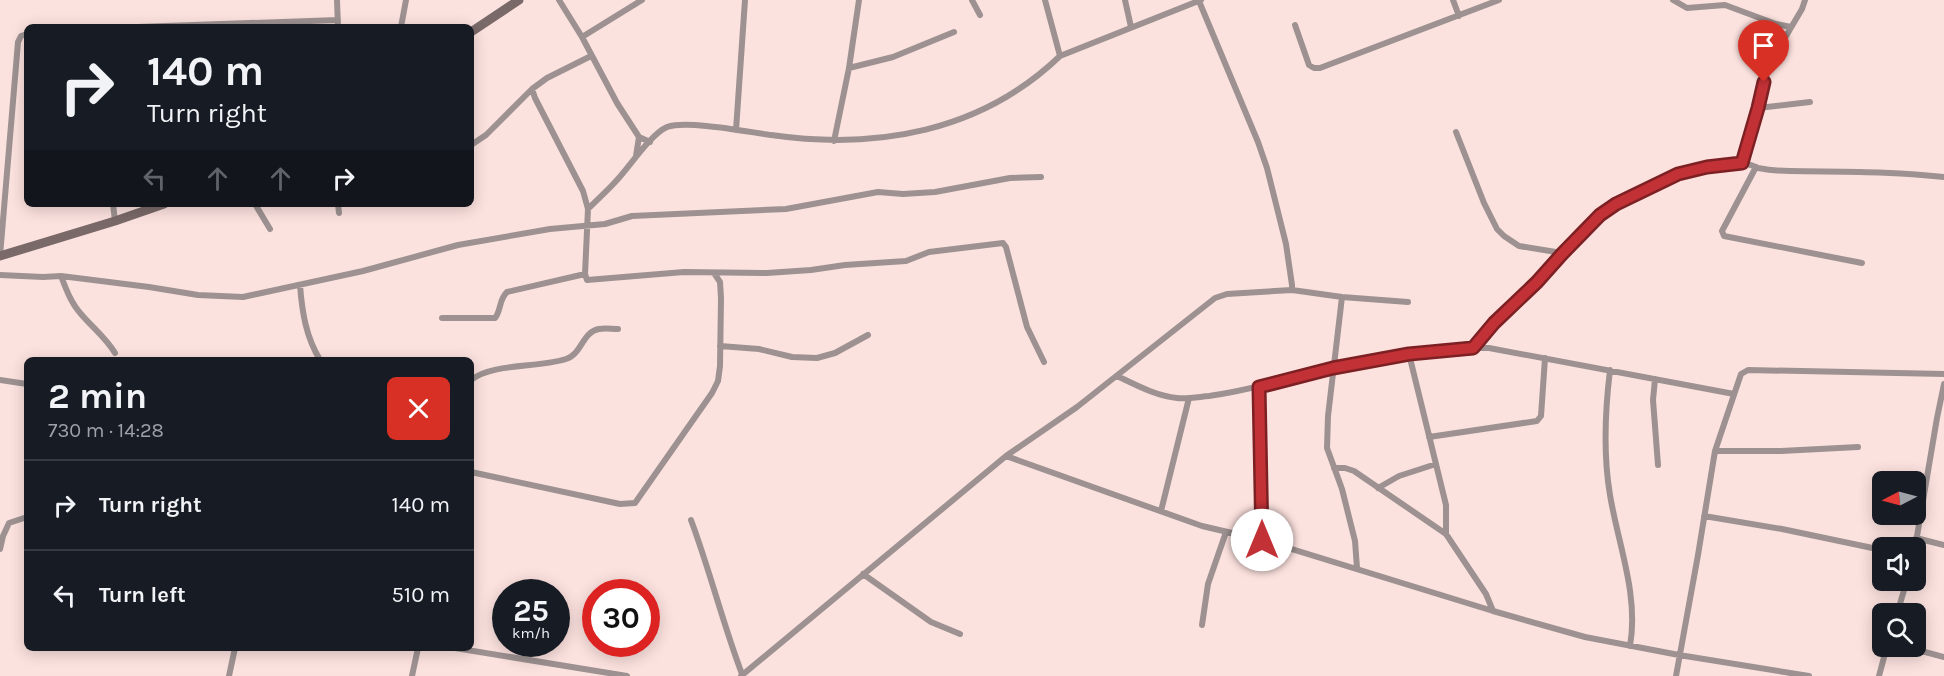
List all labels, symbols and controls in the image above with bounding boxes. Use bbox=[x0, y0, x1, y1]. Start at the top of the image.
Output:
pin bbox=[1738, 20, 1789, 82]
icon: arrive bbox=[1747, 29, 1780, 62]
text: 140 m bbox=[147, 46, 264, 96]
icon: right bbox=[48, 48, 126, 126]
text: Turn right bbox=[147, 97, 267, 129]
icon: left bbox=[138, 162, 171, 195]
icon: ahead bbox=[201, 162, 234, 195]
icon: ahead bbox=[264, 162, 297, 195]
icon: right bbox=[327, 162, 360, 195]
text: 2 min bbox=[48, 375, 147, 417]
button: close bbox=[387, 377, 450, 440]
text: 730 m · 14:28 bbox=[48, 419, 164, 442]
north arrow bbox=[1872, 471, 1926, 525]
map controls bbox=[1872, 471, 1926, 657]
icon: right bbox=[48, 489, 81, 522]
text: Turn right bbox=[99, 492, 202, 518]
text: 140 m bbox=[392, 492, 450, 518]
position arrow bbox=[1230, 508, 1294, 572]
button: sound bbox=[1872, 537, 1926, 591]
icon: left bbox=[48, 579, 81, 612]
speed limit sign: 30 bbox=[582, 579, 660, 657]
text: Turn left bbox=[99, 582, 186, 608]
text: 510 m bbox=[391, 582, 450, 608]
text: 25 bbox=[513, 593, 549, 629]
button: search bbox=[1872, 603, 1926, 657]
text: km/h bbox=[512, 624, 550, 642]

